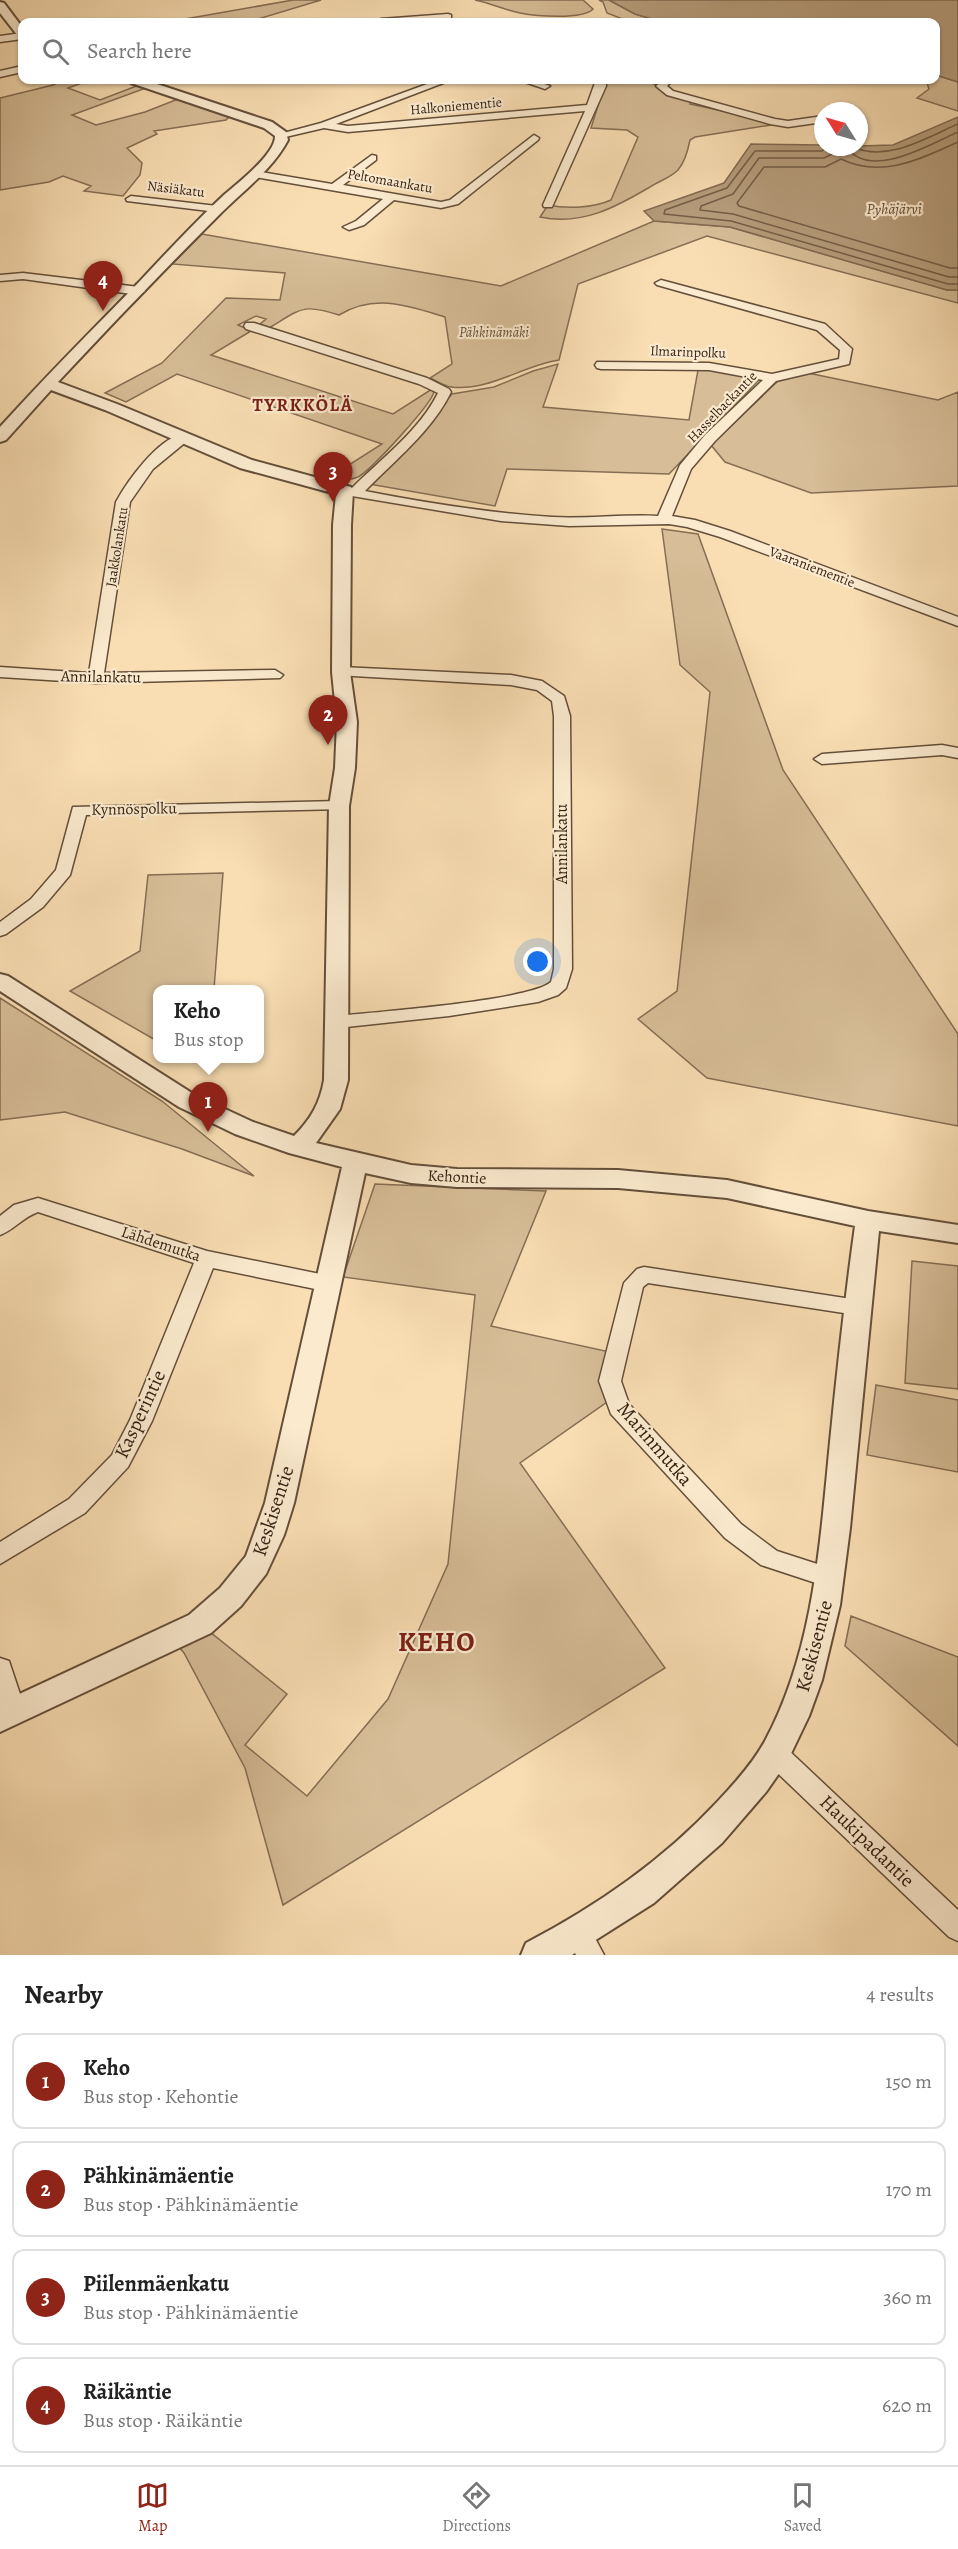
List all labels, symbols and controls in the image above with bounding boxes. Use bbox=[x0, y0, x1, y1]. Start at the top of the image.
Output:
search box bbox=[18, 18, 940, 84]
icon: search bbox=[39, 35, 72, 68]
text: Search here bbox=[87, 36, 192, 66]
street label: Halkoniementie bbox=[409, 93, 503, 119]
north arrow bbox=[814, 102, 868, 156]
street label: Peltomaankatu bbox=[346, 164, 434, 198]
street label: Näsiäkatu bbox=[146, 176, 206, 202]
water label: Pyhäjärvi bbox=[866, 199, 922, 219]
pin: 4 bbox=[84, 262, 122, 311]
park label: Pähkinämäki bbox=[459, 323, 529, 342]
street label: Ilmarinpolku bbox=[650, 341, 727, 363]
street label: Hasselbackantie bbox=[683, 367, 761, 447]
district label: TYRKKÖLÄ bbox=[253, 393, 353, 417]
pin: 3 bbox=[314, 452, 352, 502]
street label: Jaakkolankatu bbox=[101, 505, 133, 588]
street label: Vaaraniementie bbox=[765, 542, 858, 592]
street label: Annilankatu bbox=[60, 665, 142, 689]
pin: 2 bbox=[308, 696, 348, 745]
street label: Kynnöspolku bbox=[91, 797, 177, 821]
street label: Annilankatu bbox=[551, 804, 573, 885]
your location bbox=[523, 947, 552, 976]
popup bbox=[153, 985, 264, 1063]
text: Keho bbox=[174, 996, 221, 1026]
text: Bus stop bbox=[174, 1026, 243, 1053]
pin: 1 bbox=[188, 1082, 228, 1132]
street label: Kehontie bbox=[427, 1164, 487, 1190]
street label: Lähdemutka bbox=[119, 1221, 204, 1267]
street label: Kasperintie bbox=[108, 1365, 172, 1463]
street label: Marinmutka bbox=[611, 1396, 699, 1492]
street label: Keskisentie bbox=[246, 1462, 300, 1560]
street label: Keskisentie bbox=[789, 1597, 839, 1695]
district label: KEHO bbox=[398, 1624, 476, 1660]
street label: Haukipadantie bbox=[814, 1789, 920, 1893]
text: Nearby bbox=[24, 1977, 103, 2012]
text: 4 results bbox=[866, 1981, 934, 2008]
text: Keho bbox=[83, 2053, 130, 2083]
text: 1 bbox=[42, 2068, 49, 2095]
text: 150 m bbox=[885, 2068, 932, 2095]
text: Bus stop · Kehontie bbox=[83, 2083, 239, 2110]
text: Pähkinämäentie bbox=[83, 2161, 234, 2191]
text: 2 bbox=[41, 2176, 50, 2203]
text: 170 m bbox=[886, 2176, 932, 2203]
text: Bus stop · Pähkinämäentie bbox=[83, 2191, 298, 2218]
text: Piilenmäenkatu bbox=[83, 2269, 229, 2299]
text: 3 bbox=[41, 2284, 50, 2311]
text: 360 m bbox=[883, 2284, 932, 2311]
text: Bus stop · Pähkinämäentie bbox=[83, 2299, 298, 2326]
text: Räikäntie bbox=[83, 2377, 172, 2407]
text: 4 bbox=[41, 2392, 50, 2419]
text: 620 m bbox=[882, 2392, 932, 2419]
text: Bus stop · Räikäntie bbox=[83, 2407, 243, 2434]
tab: Map bbox=[136, 2479, 169, 2537]
tab: Directions bbox=[442, 2479, 511, 2537]
tab: Saved bbox=[784, 2479, 822, 2537]

